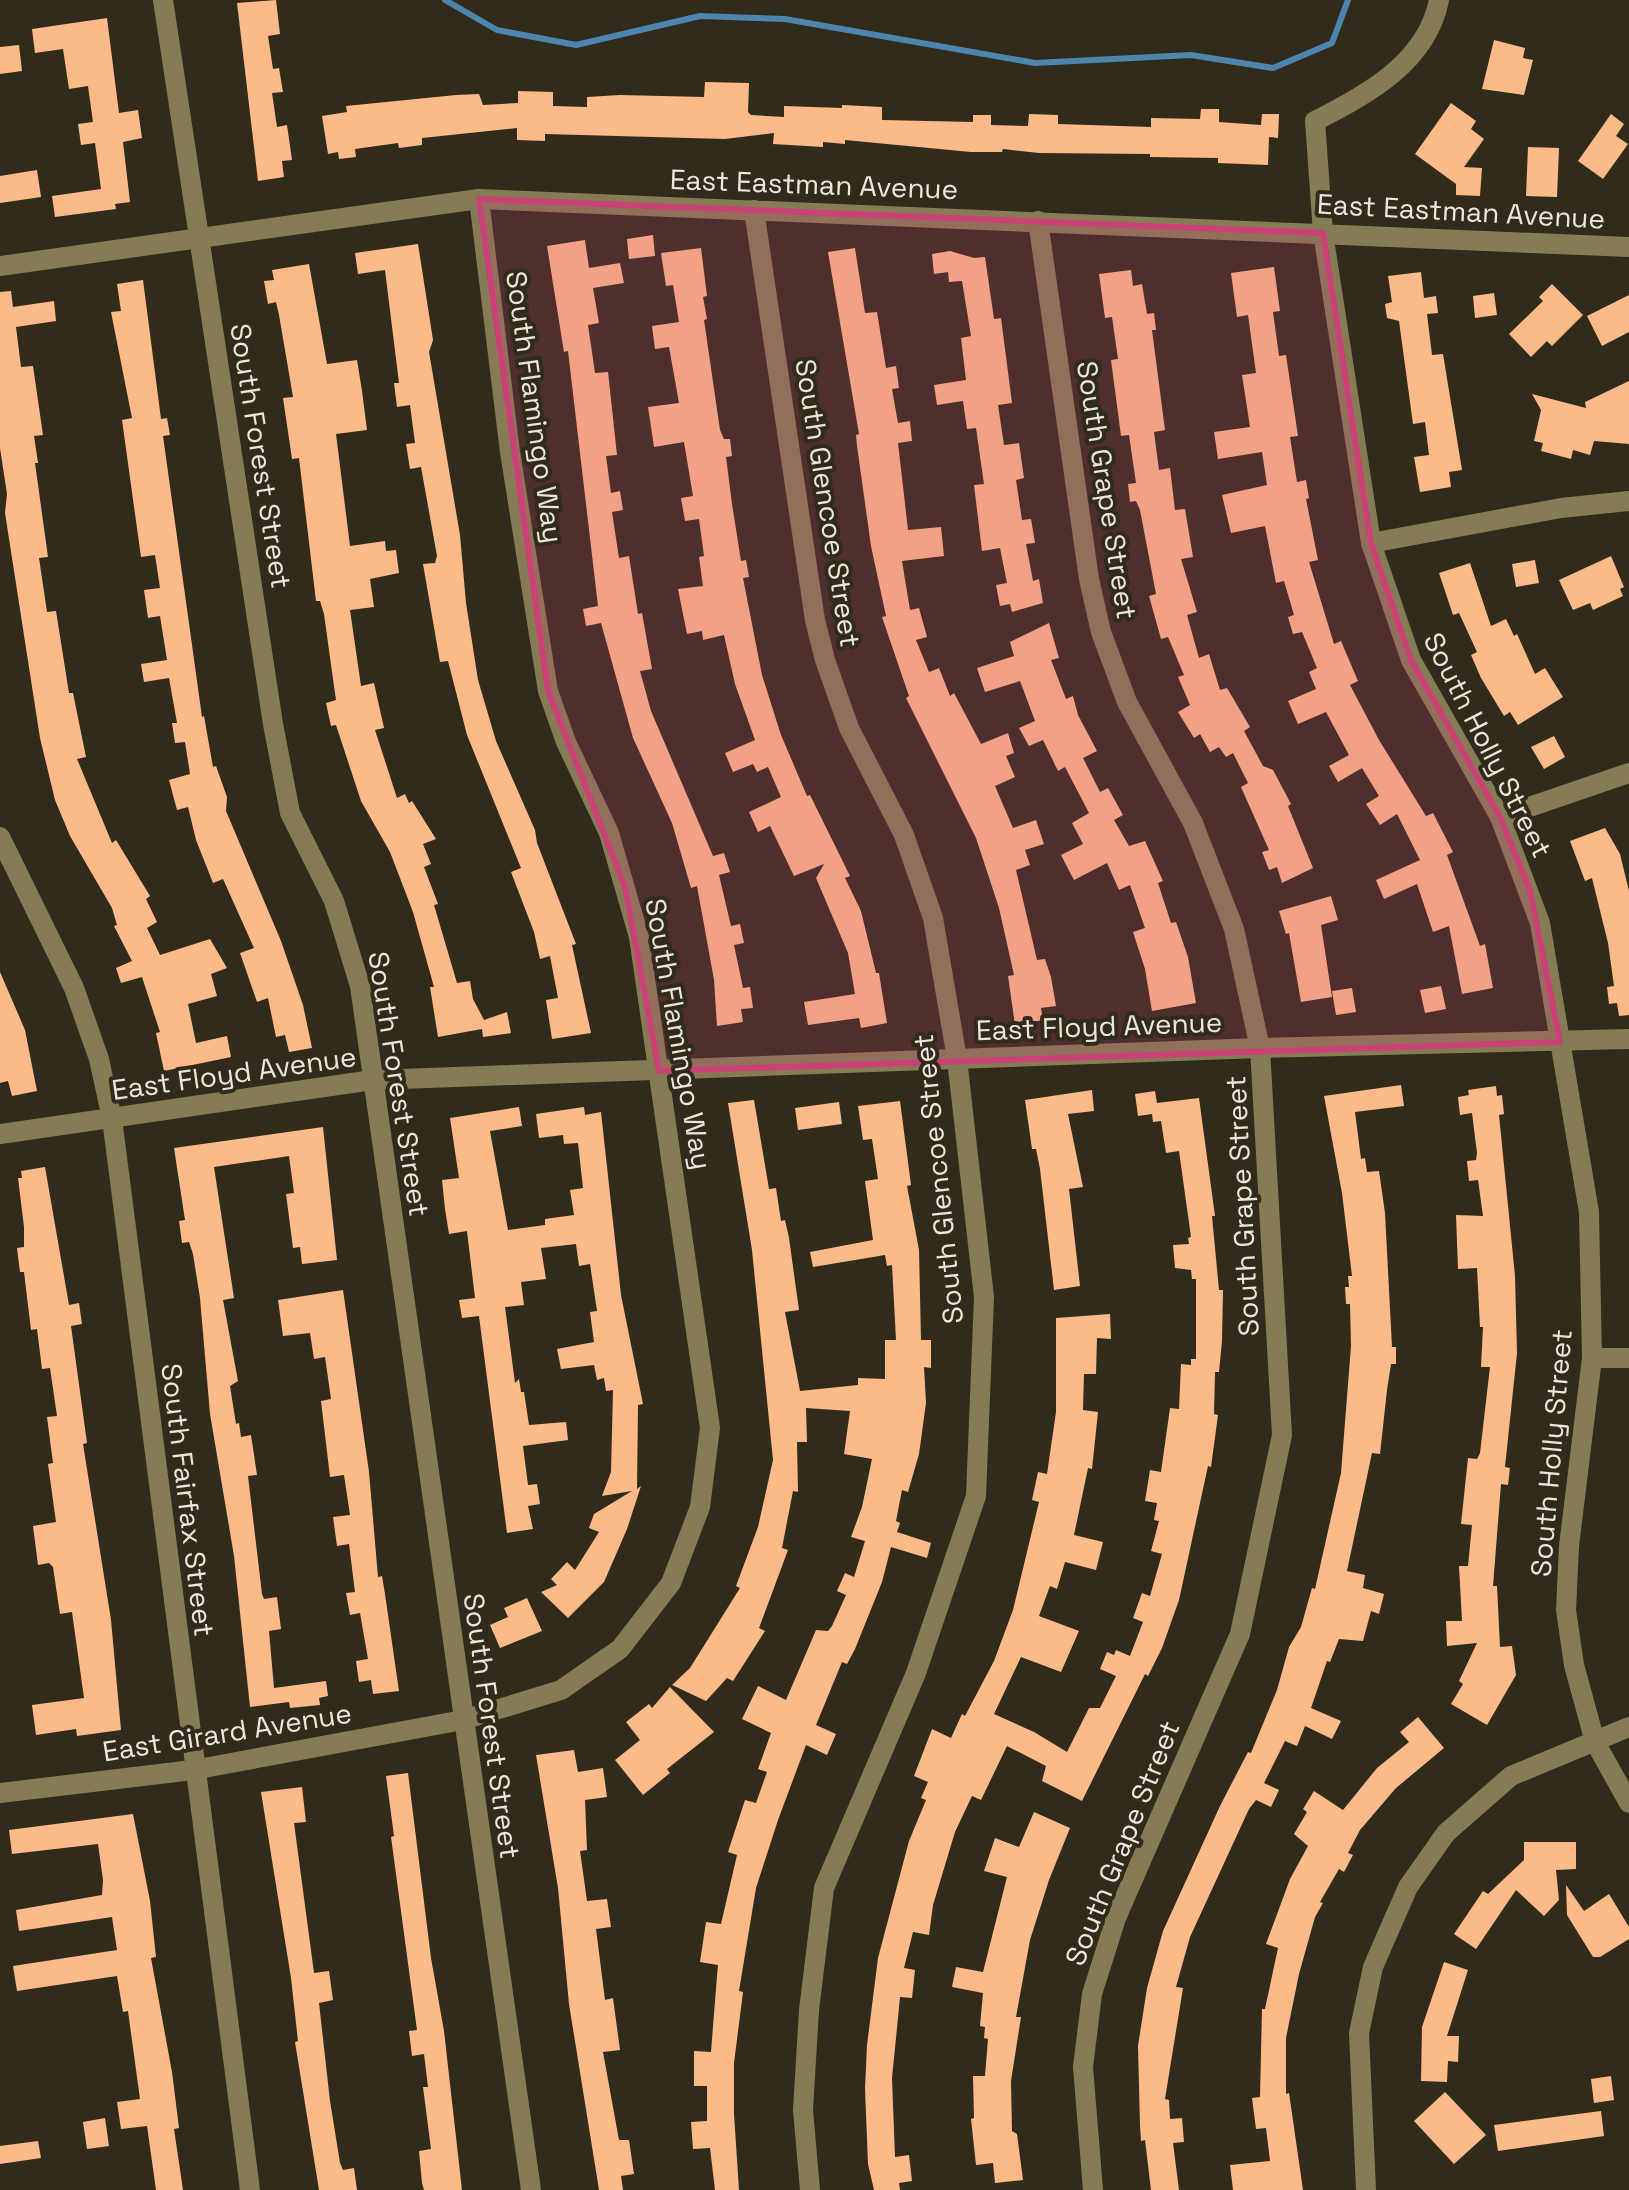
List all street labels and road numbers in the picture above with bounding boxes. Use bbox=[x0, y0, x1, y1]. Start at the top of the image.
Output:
street label: East Eastman Avenue bbox=[669, 161, 959, 207]
street label: East Eastman Avenue bbox=[1316, 185, 1606, 237]
street label: South Flamingo Way bbox=[498, 269, 572, 545]
street label: South Forest Street bbox=[222, 321, 300, 591]
street label: South Glencoe Street bbox=[787, 356, 869, 650]
street label: South Grape Street bbox=[1069, 358, 1145, 622]
street label: South Holly Street bbox=[1416, 626, 1560, 864]
street label: South Flamingo Way bbox=[637, 896, 721, 1172]
street label: South Forest Street bbox=[360, 949, 438, 1219]
street label: East Floyd Avenue bbox=[975, 1004, 1223, 1048]
street label: South Glencoe Street bbox=[905, 1032, 971, 1326]
street label: East Floyd Avenue bbox=[109, 1038, 359, 1108]
street label: South Grape Street bbox=[1217, 1075, 1267, 1337]
street label: South Holly Street bbox=[1522, 1328, 1580, 1578]
street label: South Fairfax Street bbox=[153, 1361, 223, 1639]
street label: South Forest Street bbox=[456, 1591, 528, 1861]
street label: East Girard Avenue bbox=[100, 1695, 354, 1769]
street label: South Grape Street bbox=[1056, 1715, 1188, 1971]

